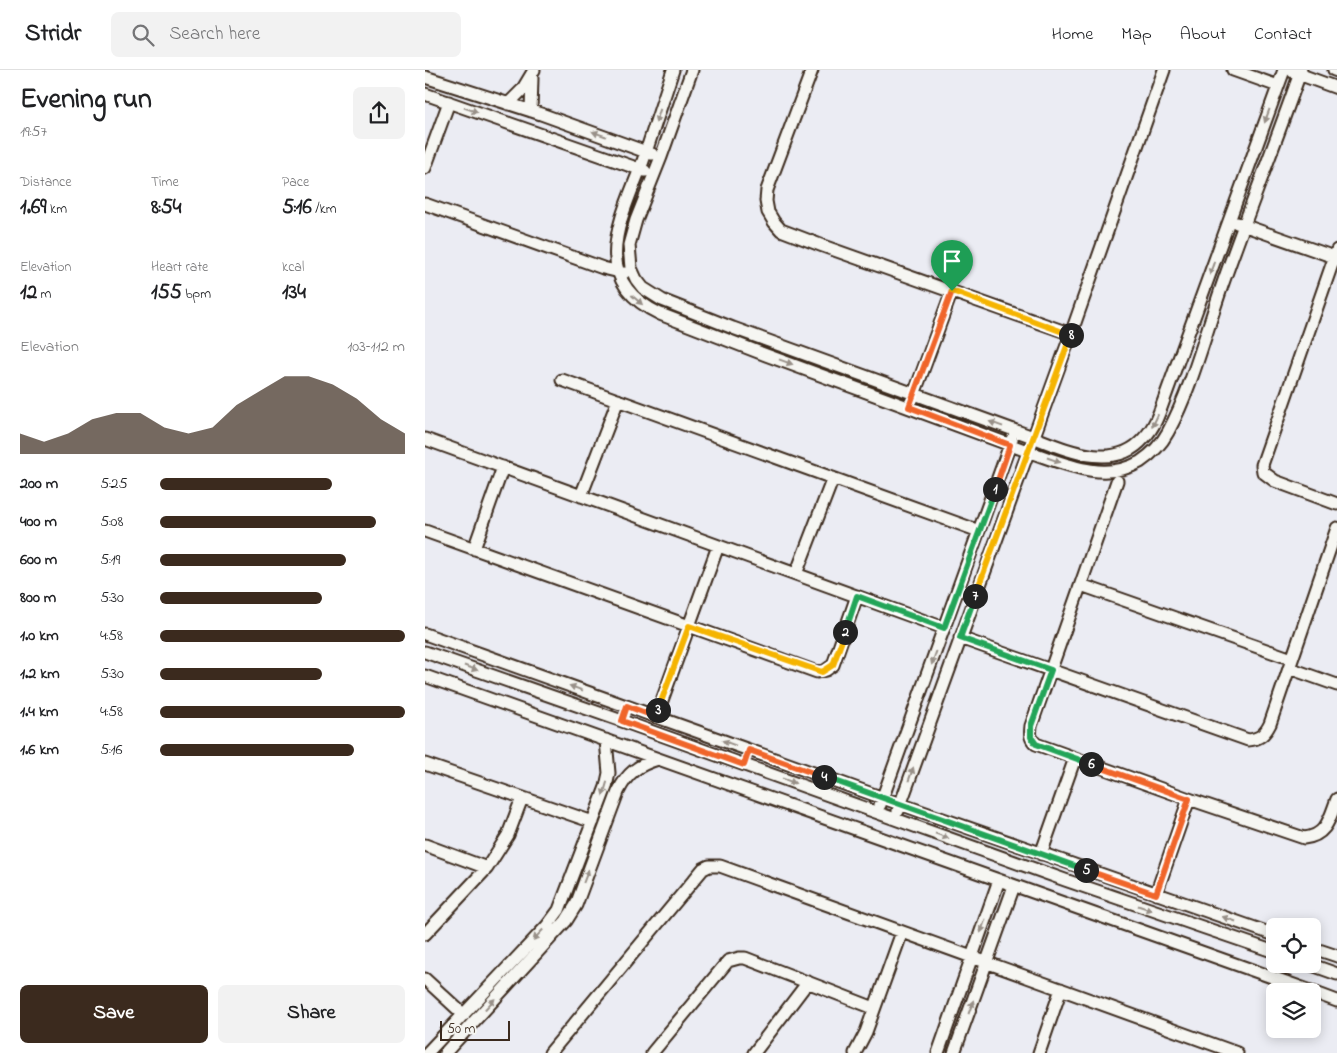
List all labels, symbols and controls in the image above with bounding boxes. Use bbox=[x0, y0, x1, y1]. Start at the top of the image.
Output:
search box bbox=[111, 12, 461, 57]
text: Stridr bbox=[25, 17, 81, 52]
icon: search bbox=[129, 21, 157, 49]
text: Search here bbox=[169, 21, 260, 48]
text: Home bbox=[1052, 22, 1093, 48]
text: Map bbox=[1121, 22, 1152, 48]
text: About bbox=[1180, 22, 1226, 48]
text: Contact bbox=[1254, 22, 1312, 48]
text: Evening run bbox=[20, 80, 152, 121]
button: share bbox=[353, 87, 405, 139]
one-way arrow bbox=[464, 106, 479, 114]
one-way arrow bbox=[1263, 108, 1270, 123]
one-way arrow bbox=[653, 109, 661, 124]
text: 19:57 bbox=[20, 120, 47, 144]
one-way arrow bbox=[591, 130, 606, 138]
text: Distance bbox=[20, 172, 72, 193]
text: Time bbox=[151, 172, 179, 193]
text: Pace bbox=[282, 172, 309, 193]
text: 1.69 bbox=[20, 193, 47, 223]
text: 8:54 bbox=[151, 193, 181, 223]
text: 5:16 bbox=[282, 193, 312, 223]
text: km bbox=[47, 199, 67, 220]
text: /km bbox=[312, 199, 337, 220]
pin bbox=[931, 240, 973, 291]
icon: arrive bbox=[938, 247, 966, 275]
text: Elevation bbox=[20, 257, 71, 278]
text: Heart rate bbox=[151, 257, 208, 278]
text: kcal bbox=[282, 257, 304, 278]
one-way arrow bbox=[1208, 261, 1215, 276]
text: 12 bbox=[20, 278, 37, 308]
text: 155 bbox=[151, 278, 182, 308]
text: 134 bbox=[282, 278, 306, 308]
text: m bbox=[37, 284, 52, 305]
text: bpm bbox=[182, 284, 211, 305]
one-way arrow bbox=[630, 294, 642, 306]
pin: 8 bbox=[1059, 322, 1083, 348]
text: 8 bbox=[1069, 325, 1074, 346]
text: Elevation bbox=[20, 335, 79, 359]
text: 103–112 m bbox=[347, 335, 405, 359]
one-way arrow bbox=[779, 359, 794, 366]
one-way arrow bbox=[1151, 414, 1159, 428]
one-way arrow bbox=[988, 420, 1003, 428]
one-way arrow bbox=[1047, 456, 1062, 464]
text: 200 m bbox=[20, 472, 58, 496]
text: 5:25 bbox=[100, 472, 128, 496]
pin: 1 bbox=[983, 476, 1007, 502]
text: 1 bbox=[993, 479, 998, 500]
text: 400 m bbox=[20, 510, 57, 534]
text: 5:08 bbox=[100, 510, 123, 534]
text: 600 m bbox=[20, 548, 57, 572]
text: 5:19 bbox=[100, 548, 120, 572]
pin: 7 bbox=[963, 584, 987, 608]
text: 800 m bbox=[20, 586, 56, 610]
text: 5:30 bbox=[100, 586, 124, 610]
text: 7 bbox=[973, 586, 978, 607]
pin: 2 bbox=[833, 620, 857, 644]
text: 2 bbox=[842, 622, 849, 643]
text: 1.0 km bbox=[20, 624, 59, 648]
text: 4:58 bbox=[100, 624, 123, 648]
one-way arrow bbox=[930, 650, 937, 665]
text: 1.2 km bbox=[20, 662, 60, 686]
text: 5:30 bbox=[100, 662, 124, 686]
one-way arrow bbox=[464, 664, 479, 672]
one-way arrow bbox=[568, 684, 583, 692]
pin: 3 bbox=[645, 698, 671, 722]
text: 1.4 km bbox=[20, 700, 58, 724]
text: 4:58 bbox=[100, 700, 123, 724]
text: 3 bbox=[656, 700, 661, 721]
text: 1.6 km bbox=[20, 738, 59, 762]
text: 5:16 bbox=[100, 738, 123, 762]
one-way arrow bbox=[721, 739, 736, 747]
pin: 6 bbox=[1079, 752, 1103, 776]
text: 6 bbox=[1088, 754, 1095, 775]
pin: 4 bbox=[811, 764, 837, 790]
one-way arrow bbox=[907, 766, 915, 781]
text: 4 bbox=[822, 767, 827, 788]
one-way arrow bbox=[782, 777, 797, 785]
one-way arrow bbox=[600, 781, 608, 796]
one-way arrow bbox=[935, 833, 950, 841]
pin: 5 bbox=[1073, 858, 1099, 882]
text: 5 bbox=[1082, 860, 1091, 881]
one-way arrow bbox=[582, 868, 590, 883]
one-way arrow bbox=[1137, 904, 1152, 912]
one-way arrow bbox=[1221, 915, 1236, 923]
map controls bbox=[1266, 918, 1321, 1038]
button: locate bbox=[1266, 918, 1321, 973]
one-way arrow bbox=[979, 919, 986, 934]
one-way arrow bbox=[532, 929, 544, 941]
button: layers bbox=[1266, 983, 1321, 1038]
button: Save bbox=[20, 985, 208, 1043]
button: Share bbox=[218, 985, 405, 1043]
one-way arrow bbox=[484, 999, 496, 1011]
one-way arrow bbox=[967, 999, 975, 1014]
scale bar bbox=[440, 1018, 510, 1041]
text: 50 m bbox=[447, 1019, 475, 1040]

